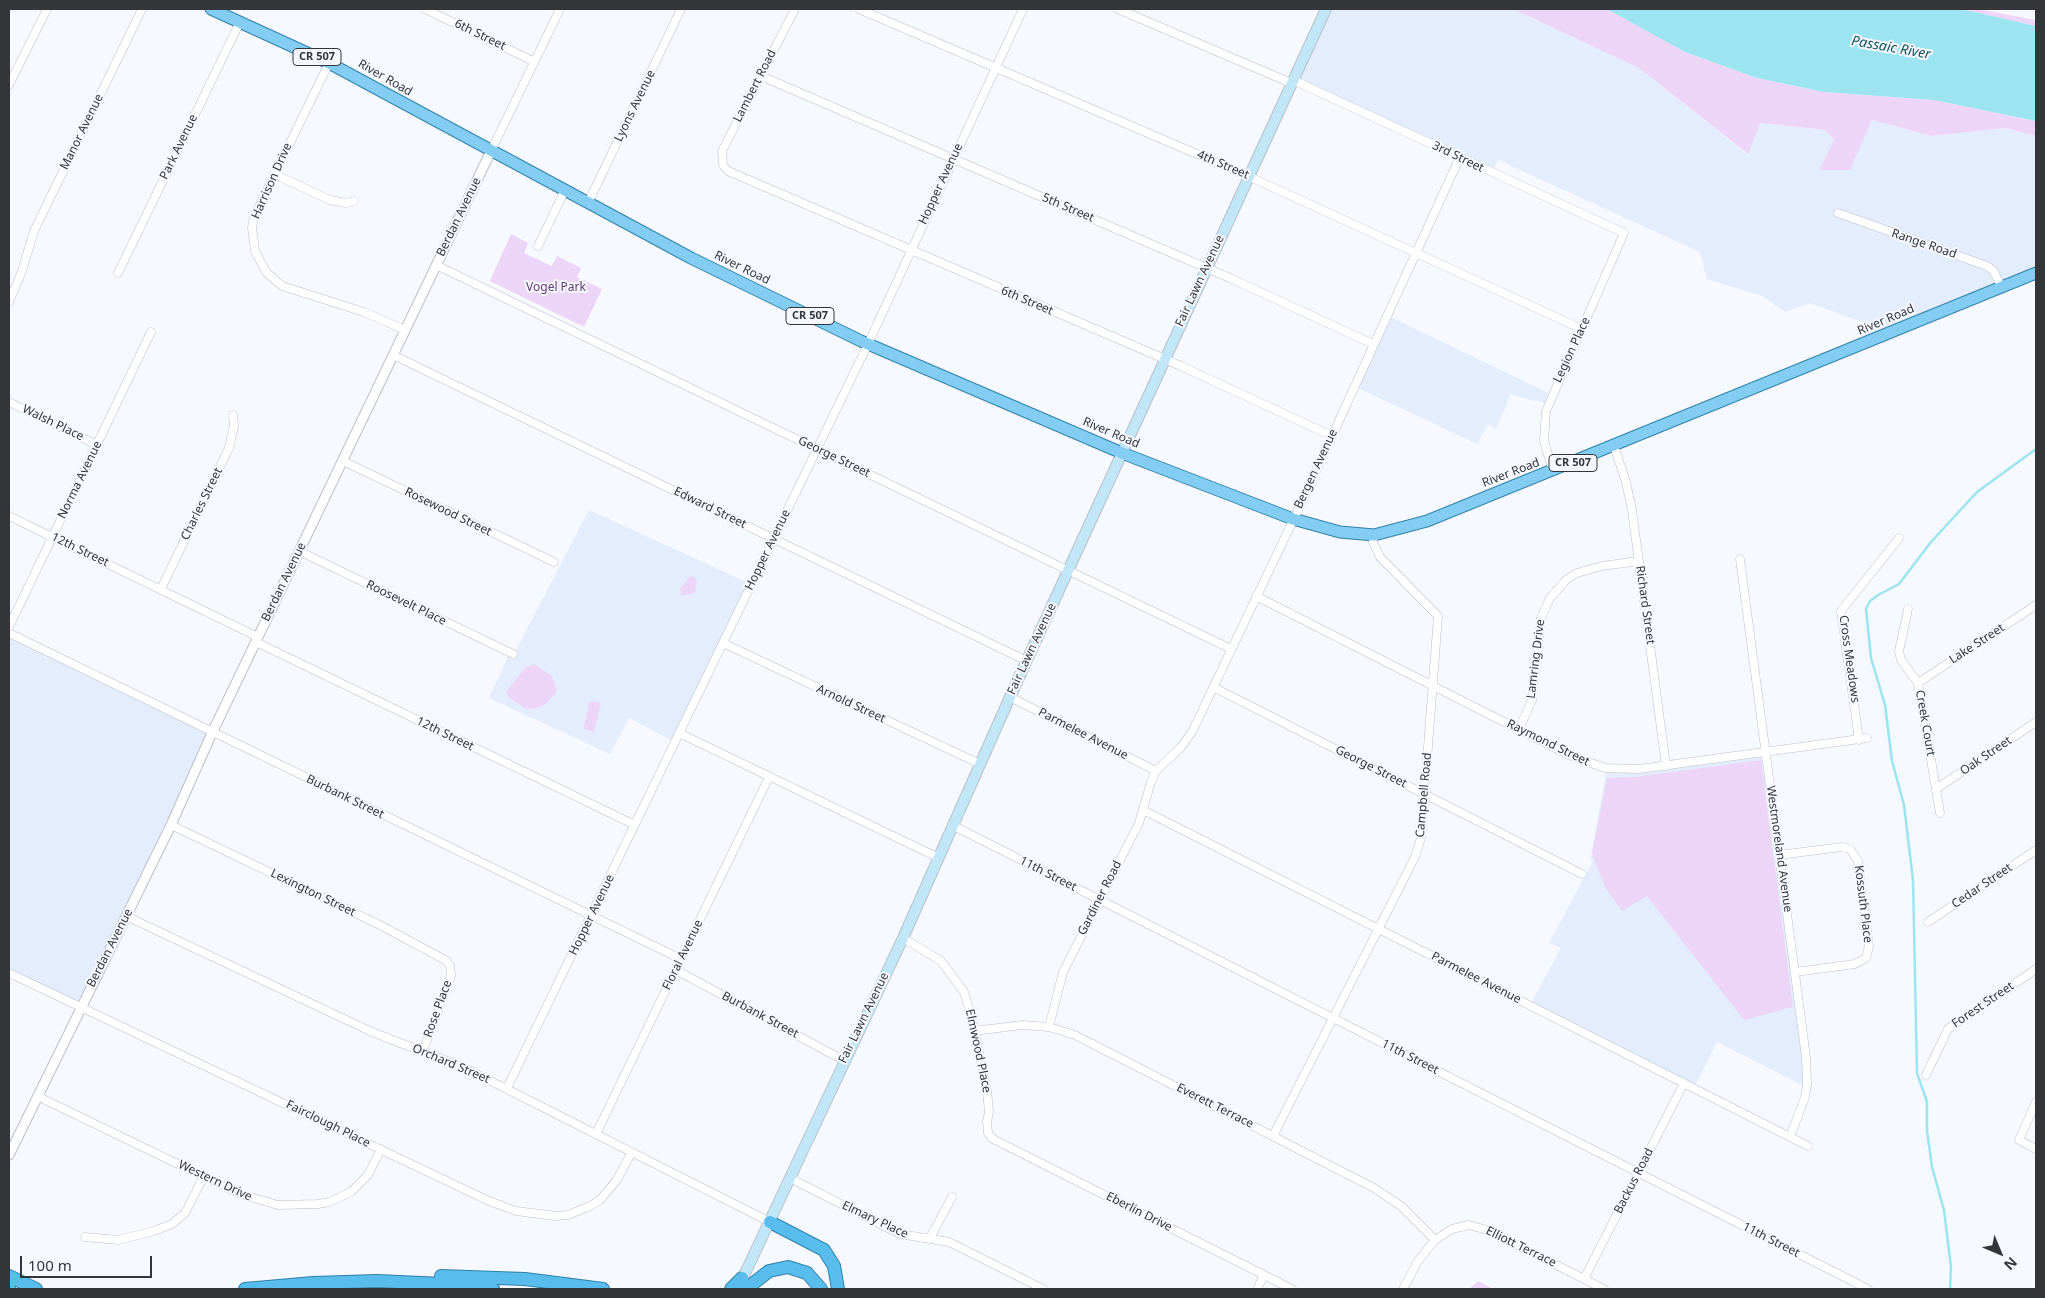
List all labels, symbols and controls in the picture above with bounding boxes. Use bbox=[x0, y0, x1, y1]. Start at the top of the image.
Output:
street label: 6th Street bbox=[452, 16, 508, 54]
water label: Passaic River bbox=[1850, 33, 1932, 63]
street label: Lambert Road bbox=[731, 47, 779, 125]
road number: CR 507 bbox=[293, 48, 341, 66]
street label: River Road bbox=[355, 57, 415, 99]
street label: Lyons Avenue bbox=[611, 68, 659, 144]
street label: Manor Avenue bbox=[57, 92, 107, 172]
street label: Park Avenue bbox=[157, 112, 201, 182]
street label: 3rd Street bbox=[1430, 138, 1486, 176]
street label: Harrison Drive bbox=[249, 141, 295, 221]
street label: Hopper Avenue bbox=[916, 141, 966, 227]
street label: 4th Street bbox=[1195, 148, 1251, 182]
street label: Berdan Avenue bbox=[434, 175, 484, 259]
street label: 5th Street bbox=[1040, 191, 1096, 225]
street label: Range Road bbox=[1890, 226, 1958, 262]
street label: Fair Lawn Avenue bbox=[1173, 233, 1227, 329]
street label: River Road bbox=[712, 248, 772, 288]
park label: Vogel Park bbox=[526, 281, 586, 295]
street label: 6th Street bbox=[999, 284, 1055, 318]
street label: River Road bbox=[1855, 302, 1917, 338]
road number: CR 507 bbox=[786, 308, 834, 324]
street label: Legion Place bbox=[1550, 315, 1594, 385]
street label: Walsh Place bbox=[20, 402, 86, 444]
street label: River Road bbox=[1080, 415, 1142, 451]
street label: Bergen Avenue bbox=[1291, 427, 1341, 511]
street label: George Street bbox=[796, 433, 872, 481]
street label: Norma Avenue bbox=[55, 439, 105, 521]
road number: CR 507 bbox=[1549, 454, 1597, 472]
street label: River Road bbox=[1480, 455, 1542, 491]
street label: Charles Street bbox=[178, 465, 226, 543]
street label: Edward Street bbox=[671, 484, 749, 532]
street label: Rosewood Street bbox=[402, 485, 494, 539]
street label: Hopper Avenue bbox=[742, 507, 794, 593]
street label: 12th Street bbox=[49, 530, 111, 570]
street label: Berdan Avenue bbox=[259, 540, 309, 624]
street label: Richard Street bbox=[1632, 565, 1658, 645]
street label: Roosevelt Place bbox=[364, 577, 448, 629]
street label: Fair Lawn Avenue bbox=[1005, 601, 1059, 697]
street label: Cross Meadows bbox=[1836, 614, 1862, 704]
street label: Lamring Drive bbox=[1524, 618, 1548, 700]
street label: Lake Street bbox=[1947, 621, 2007, 667]
street label: Arnold Street bbox=[814, 682, 888, 726]
street label: Creek Court bbox=[1912, 689, 1938, 757]
street label: Parmelee Avenue bbox=[1036, 705, 1130, 763]
street label: 12th Street bbox=[414, 714, 476, 754]
street label: Raymond Street bbox=[1504, 717, 1592, 769]
street label: Oak Street bbox=[1957, 733, 2015, 779]
street label: George Street bbox=[1333, 743, 1409, 791]
street label: Campbell Road bbox=[1413, 752, 1435, 838]
street label: Burbank Street bbox=[304, 772, 386, 822]
street label: Westmoreland Avenue bbox=[1763, 785, 1795, 913]
street label: 11th Street bbox=[1017, 853, 1079, 895]
street label: Gardiner Road bbox=[1075, 858, 1125, 938]
street label: Cedar Street bbox=[1949, 860, 2015, 912]
street label: Kossuth Place bbox=[1851, 864, 1875, 944]
street label: Lexington Street bbox=[268, 866, 358, 920]
street label: Hopper Avenue bbox=[566, 872, 618, 958]
street label: Berdan Avenue bbox=[84, 906, 136, 990]
street label: Floral Avenue bbox=[660, 918, 706, 992]
street label: Parmelee Avenue bbox=[1429, 949, 1523, 1007]
street label: Fair Lawn Avenue bbox=[836, 970, 892, 1066]
street label: Rose Place bbox=[421, 978, 455, 1040]
street label: Forest Street bbox=[1949, 979, 2017, 1031]
street label: Burbank Street bbox=[719, 989, 801, 1041]
street label: Elmwood Place bbox=[962, 1008, 994, 1094]
street label: 11th Street bbox=[1379, 1036, 1441, 1078]
street label: Orchard Street bbox=[410, 1041, 492, 1087]
street label: Everett Terrace bbox=[1174, 1080, 1256, 1132]
street label: Fairclough Place bbox=[284, 1097, 372, 1151]
street label: Backus Road bbox=[1611, 1146, 1657, 1216]
street label: Western Drive bbox=[176, 1158, 254, 1204]
street label: Eberlin Drive bbox=[1104, 1189, 1174, 1235]
street label: Elmary Place bbox=[840, 1198, 910, 1242]
street label: 11th Street bbox=[1740, 1219, 1802, 1261]
street label: Elliott Terrace bbox=[1483, 1224, 1559, 1270]
north arrow bbox=[1975, 1228, 2025, 1278]
scale bar bbox=[22, 1246, 155, 1278]
text: N bbox=[2000, 1253, 2022, 1275]
text: 100 m bbox=[28, 1255, 72, 1275]

